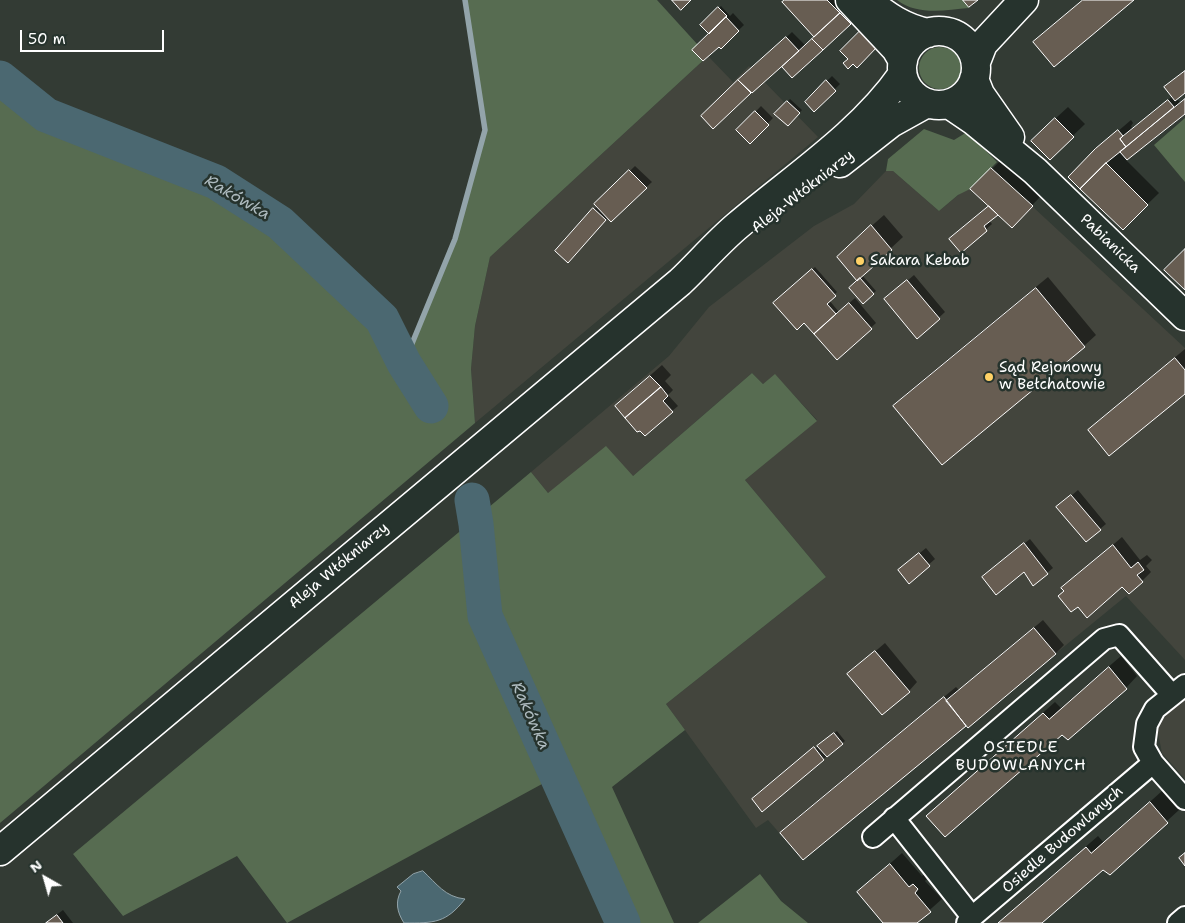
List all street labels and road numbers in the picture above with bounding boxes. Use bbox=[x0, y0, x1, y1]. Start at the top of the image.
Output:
street label: Aleja Włókniarzy bbox=[748, 146, 858, 238]
street label: Pabianicka bbox=[1076, 211, 1144, 277]
street label: Aleja Włókniarzy bbox=[285, 519, 393, 613]
street label: Osiedle Budowlanych bbox=[999, 783, 1127, 897]

